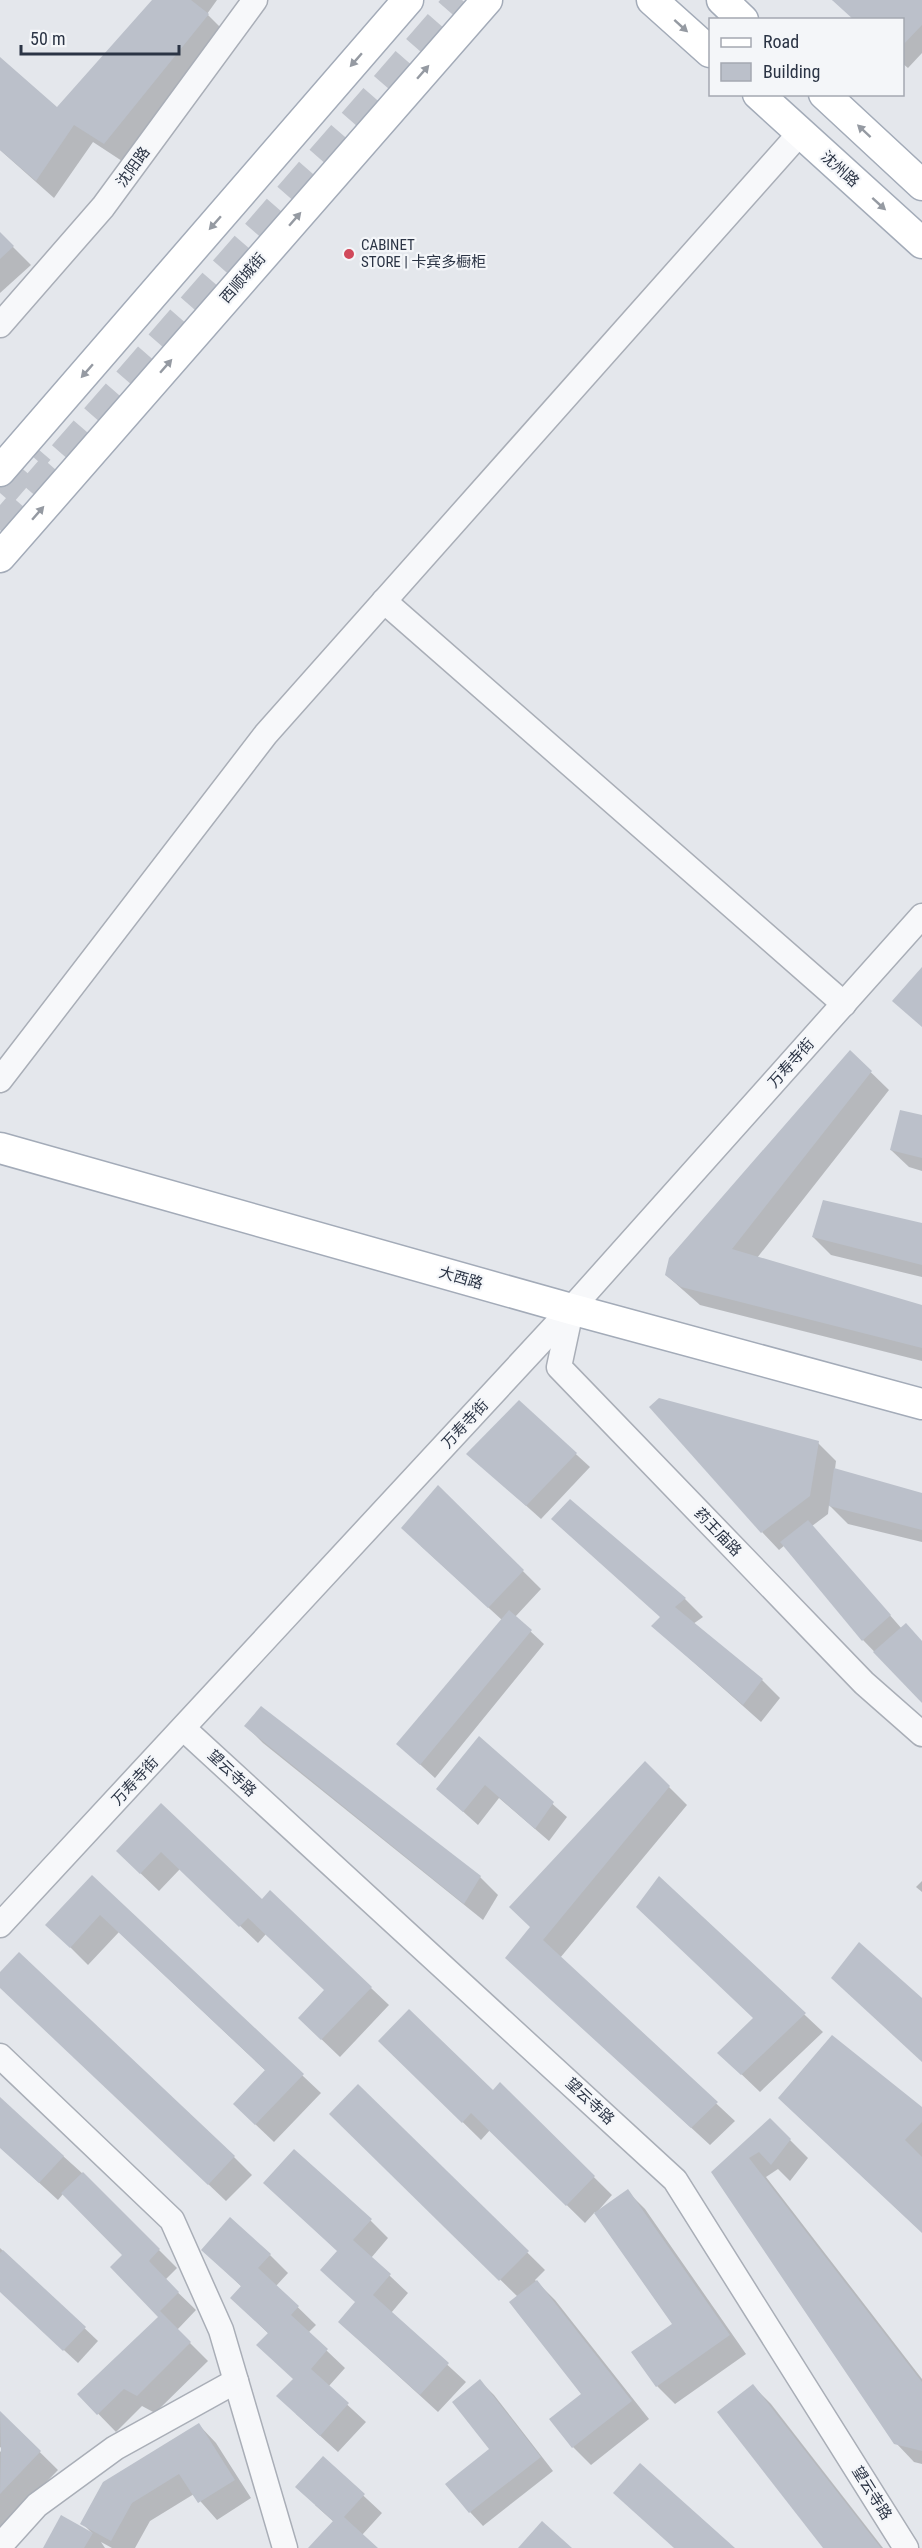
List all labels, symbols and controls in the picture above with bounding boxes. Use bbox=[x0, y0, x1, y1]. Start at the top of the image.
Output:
scale bar bbox=[21, 18, 178, 56]
legend bbox=[709, 18, 904, 96]
one-way arrow bbox=[674, 19, 689, 33]
text: 50 m bbox=[30, 28, 65, 49]
text: Road bbox=[763, 31, 799, 52]
one-way arrow bbox=[350, 52, 363, 67]
text: Building bbox=[763, 61, 820, 82]
one-way arrow bbox=[416, 65, 430, 80]
one-way arrow bbox=[856, 124, 871, 138]
street label: 沈阳路 bbox=[112, 144, 154, 190]
street label: 沈州路 bbox=[817, 147, 863, 191]
one-way arrow bbox=[872, 197, 887, 211]
one-way arrow bbox=[288, 212, 301, 227]
one-way arrow bbox=[209, 215, 222, 230]
place label: CABINET STORE | 卡宾多橱柜 bbox=[361, 236, 486, 271]
marker: CABINET STORE | 卡宾多橱柜 bbox=[342, 247, 356, 261]
street label: 西顺城街 bbox=[217, 249, 269, 307]
one-way arrow bbox=[160, 358, 173, 374]
one-way arrow bbox=[80, 363, 94, 378]
one-way arrow bbox=[31, 506, 44, 521]
street label: 万寿寺街 bbox=[764, 1035, 818, 1091]
street label: 大西路 bbox=[437, 1263, 485, 1293]
street label: 万寿寺街 bbox=[438, 1396, 492, 1452]
street label: 药王庙路 bbox=[691, 1504, 745, 1560]
street label: 望云寺路 bbox=[204, 1746, 260, 1800]
street label: 万寿寺街 bbox=[108, 1753, 162, 1809]
street label: 望云寺路 bbox=[562, 2074, 618, 2128]
street label: 望云寺路 bbox=[848, 2463, 896, 2523]

